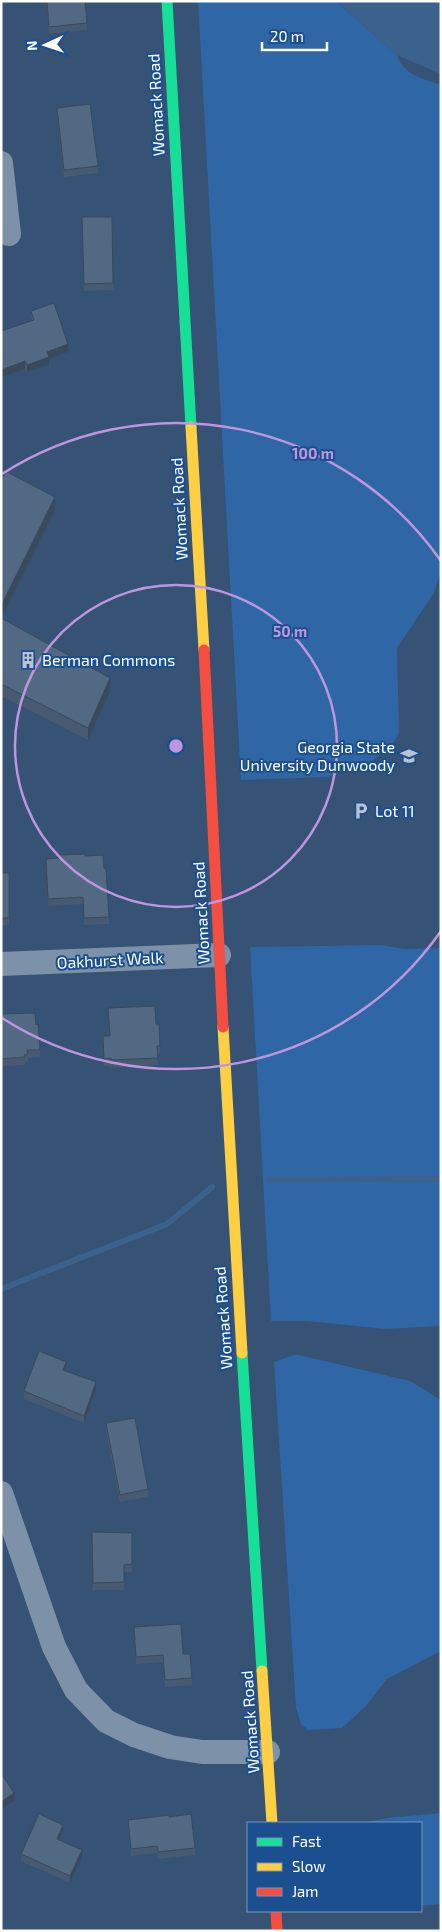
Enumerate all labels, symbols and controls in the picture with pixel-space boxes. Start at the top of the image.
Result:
north arrow [20,20,70,70]
scale bar [262,20,327,52]
text: 20 m [270,27,304,45]
text: N [23,40,40,51]
street label: Womack Road [143,53,168,157]
text: 100 m [292,444,334,462]
street label: Womack Road [166,457,191,561]
text: 50 m [273,622,307,640]
building icon: Berman Commons [18,650,38,670]
place label: Berman Commons [42,650,175,669]
centre of rings [167,737,185,755]
place label: Georgia State University Dunwoody [240,737,396,774]
school or university icon: Georgia State University Dunwoody [399,746,419,766]
parking icon: Lot 11 [351,801,371,821]
place label: Lot 11 [375,801,415,820]
street label: Womack Road [188,861,213,965]
street label: Oakhurst Walk [56,947,164,972]
street label: Womack Road [209,1266,236,1370]
street label: Womack Road [236,1670,263,1774]
legend [247,1822,422,1912]
text: Fast [292,1832,322,1850]
text: Slow [292,1857,326,1875]
text: Jam [292,1882,318,1900]

